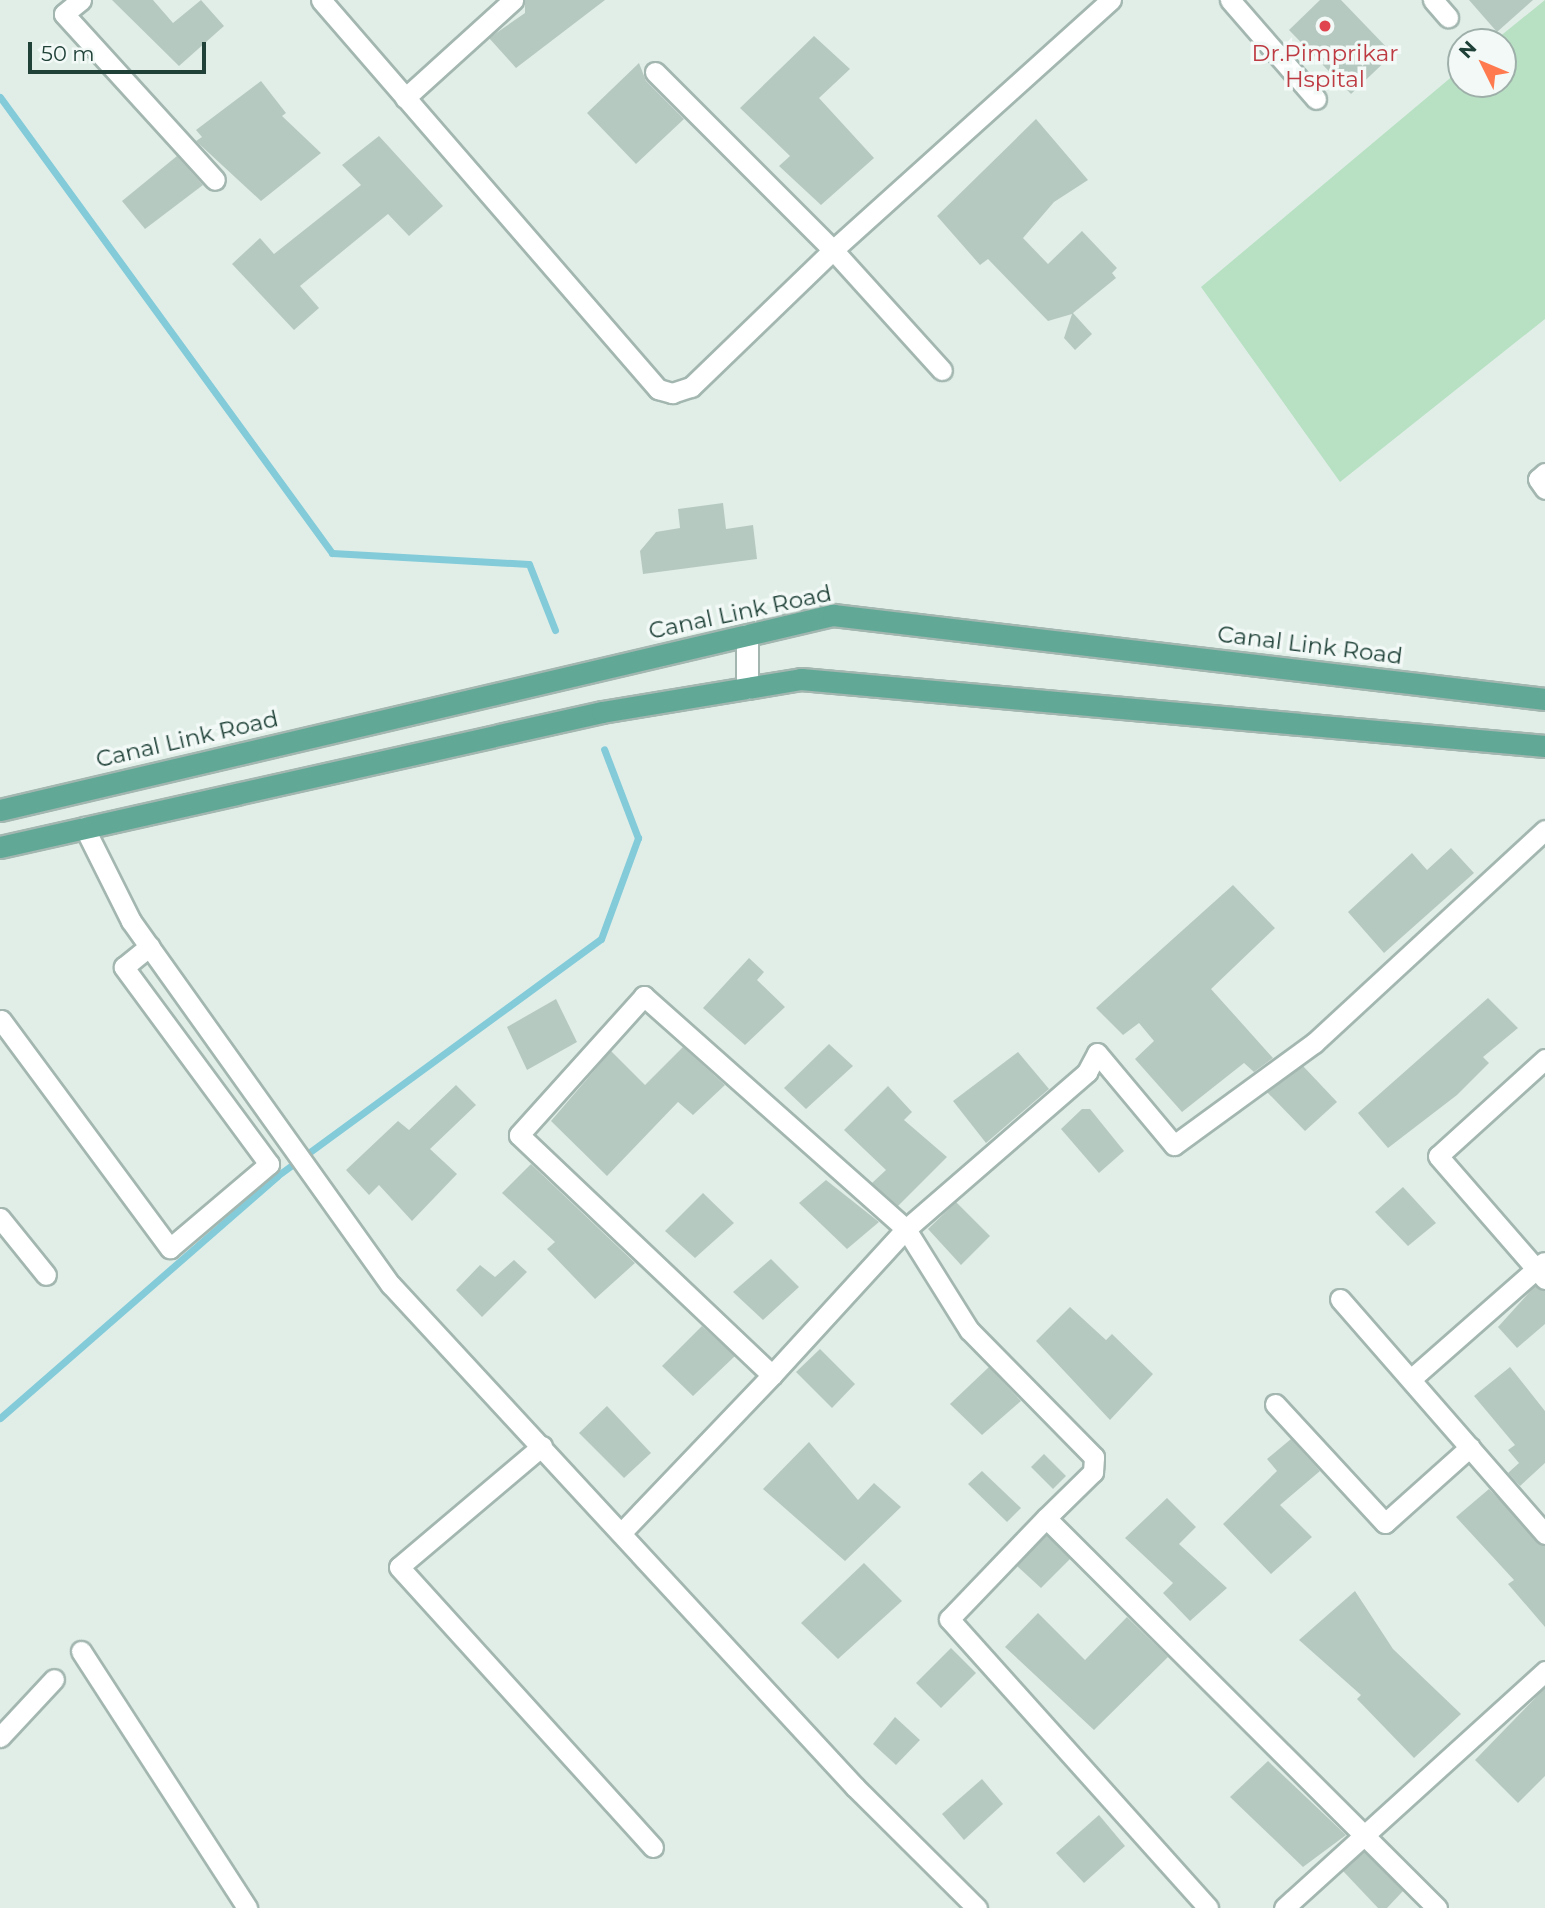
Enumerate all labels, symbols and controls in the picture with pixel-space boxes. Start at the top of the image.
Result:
marker: Dr.Pimprikar Hspital [1315,16,1335,36]
scale bar [32,28,210,72]
north arrow [1447,28,1517,98]
text: N [1454,36,1481,63]
place label: Dr.Pimprikar Hspital [1251,39,1399,93]
text: 50 m [41,41,95,66]
street label: Canal Link Road [646,579,834,645]
street label: Canal Link Road [1216,620,1404,670]
street label: Canal Link Road [93,705,281,773]

